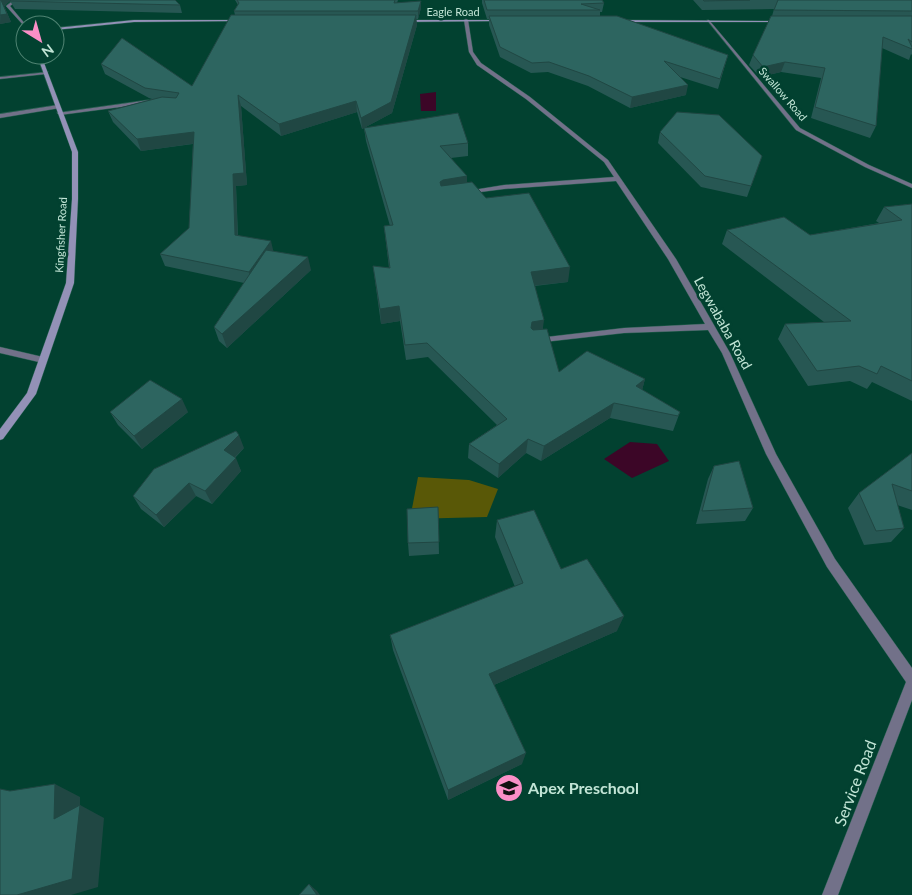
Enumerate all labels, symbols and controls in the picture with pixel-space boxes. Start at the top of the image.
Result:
street label: Eagle Road [426,5,480,18]
north arrow [15,15,65,65]
text: N [39,41,58,61]
street label: Swallow Road [757,64,810,123]
street label: Kingfisher Road [52,197,69,273]
street label: Legwababa Road [691,273,756,372]
street label: Service Road [829,737,880,828]
school or university icon: Apex Preschool [494,773,524,803]
place label: Apex Preschool [527,778,639,797]

